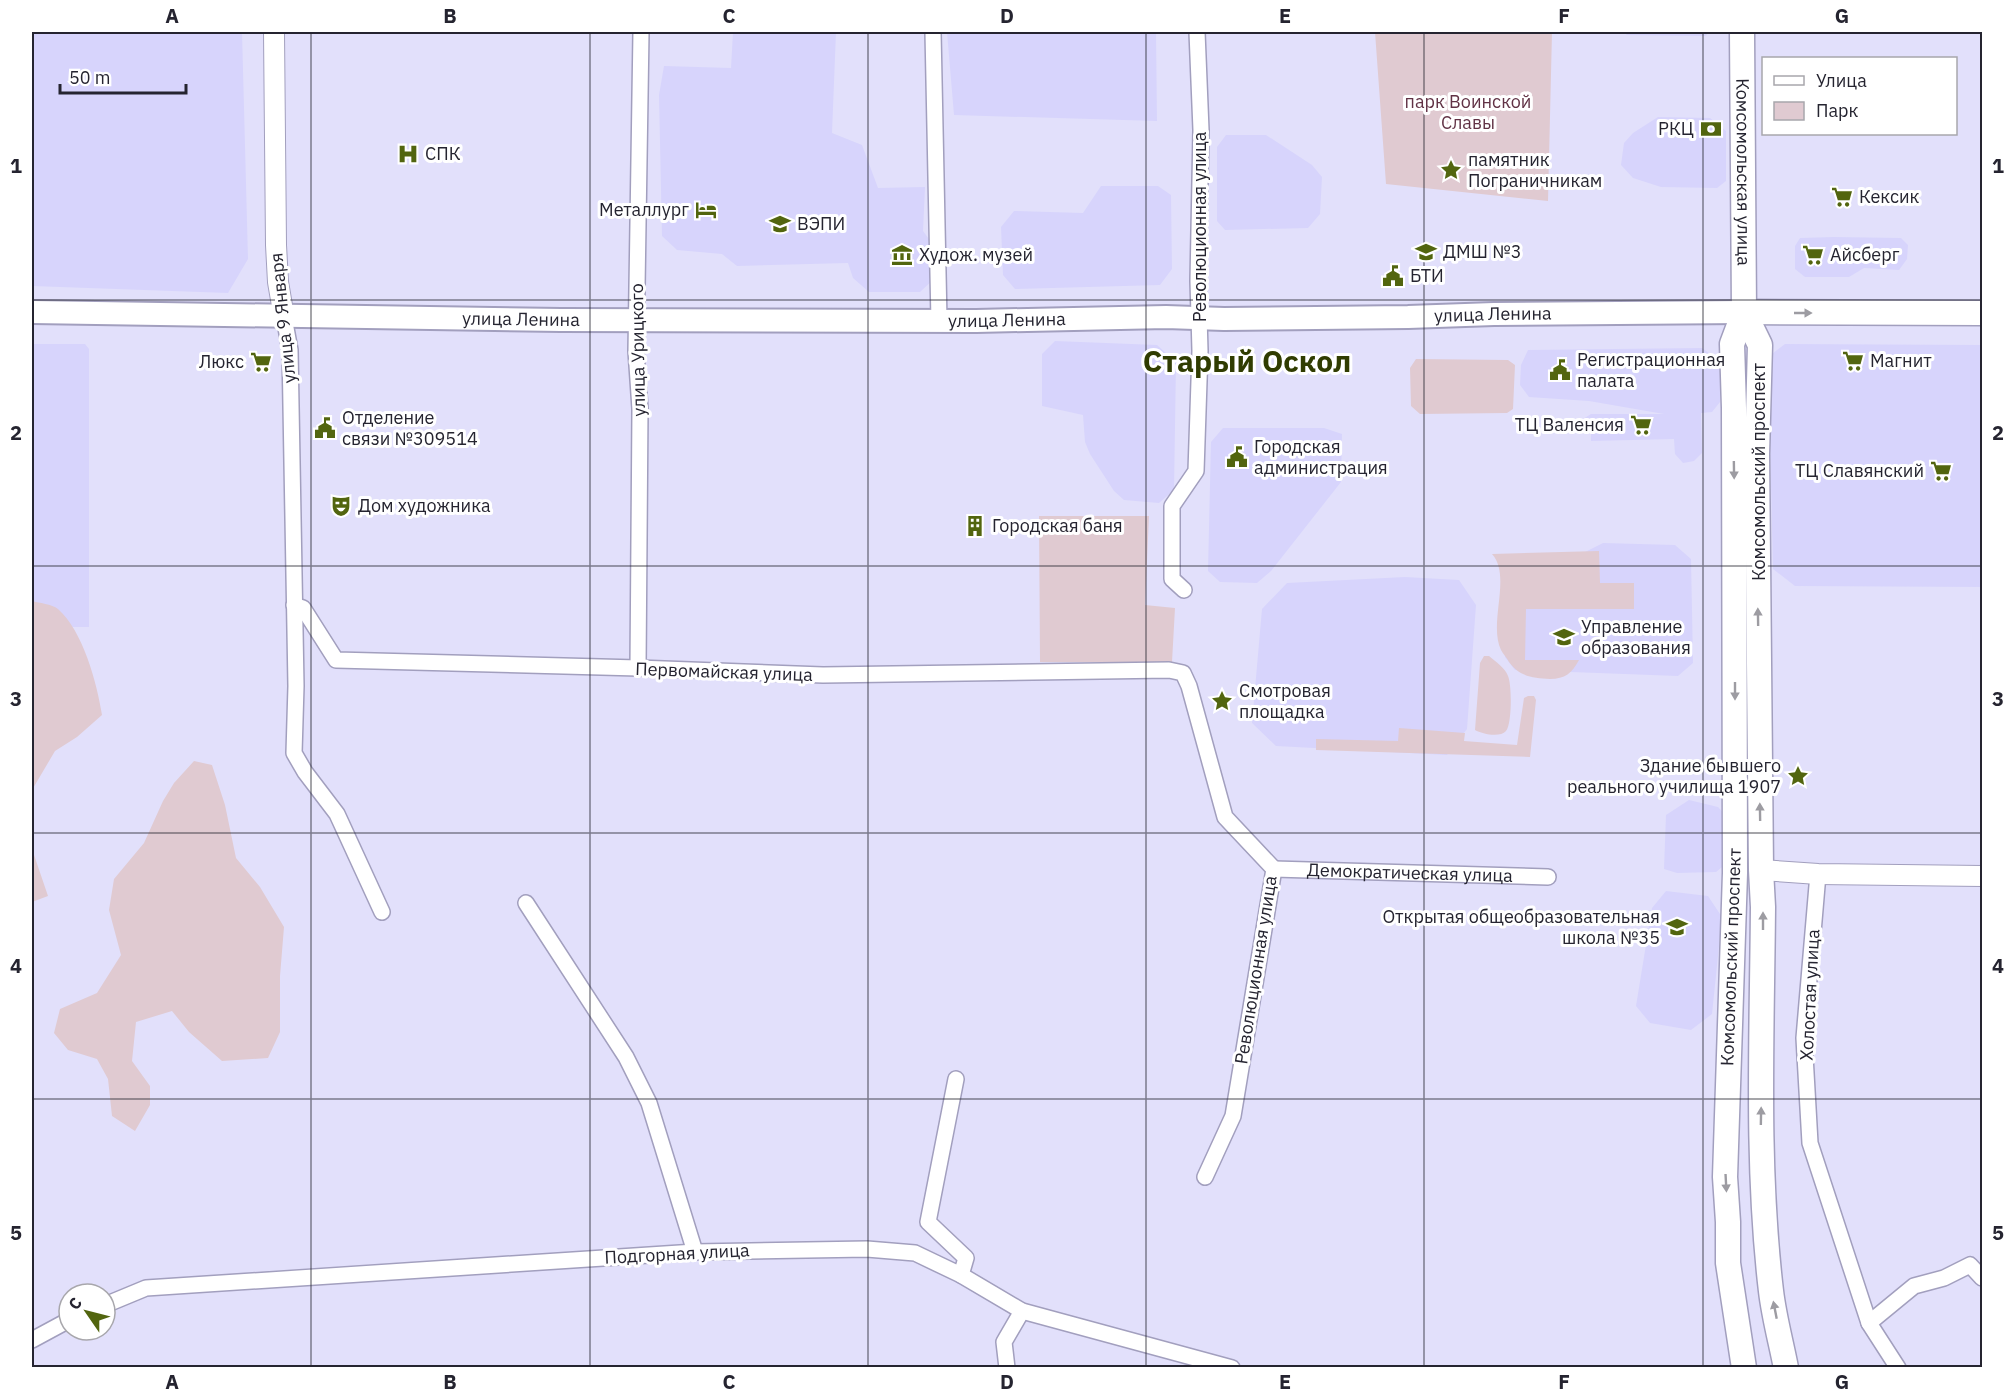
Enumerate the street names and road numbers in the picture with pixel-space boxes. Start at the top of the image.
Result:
street label: Комсомольская улица [1731,78,1756,266]
street label: Революционная улица [1188,131,1211,322]
street label: улица 9 Января [264,252,301,384]
street label: улица Урицкого [625,283,650,417]
street label: улица Ленина [1434,302,1552,327]
street label: улица Ленина [462,307,580,331]
street label: улица Ленина [948,307,1066,332]
street label: Комсомольский проспект [1747,362,1770,581]
street label: Первомайская улица [635,657,814,686]
street label: Комсомольский проспект [1715,847,1746,1066]
street label: Демократическая улица [1307,858,1514,887]
street label: Революционная улица [1229,874,1282,1066]
street label: Холостая улица [1795,928,1824,1061]
street label: Подгорная улица [604,1238,750,1269]

